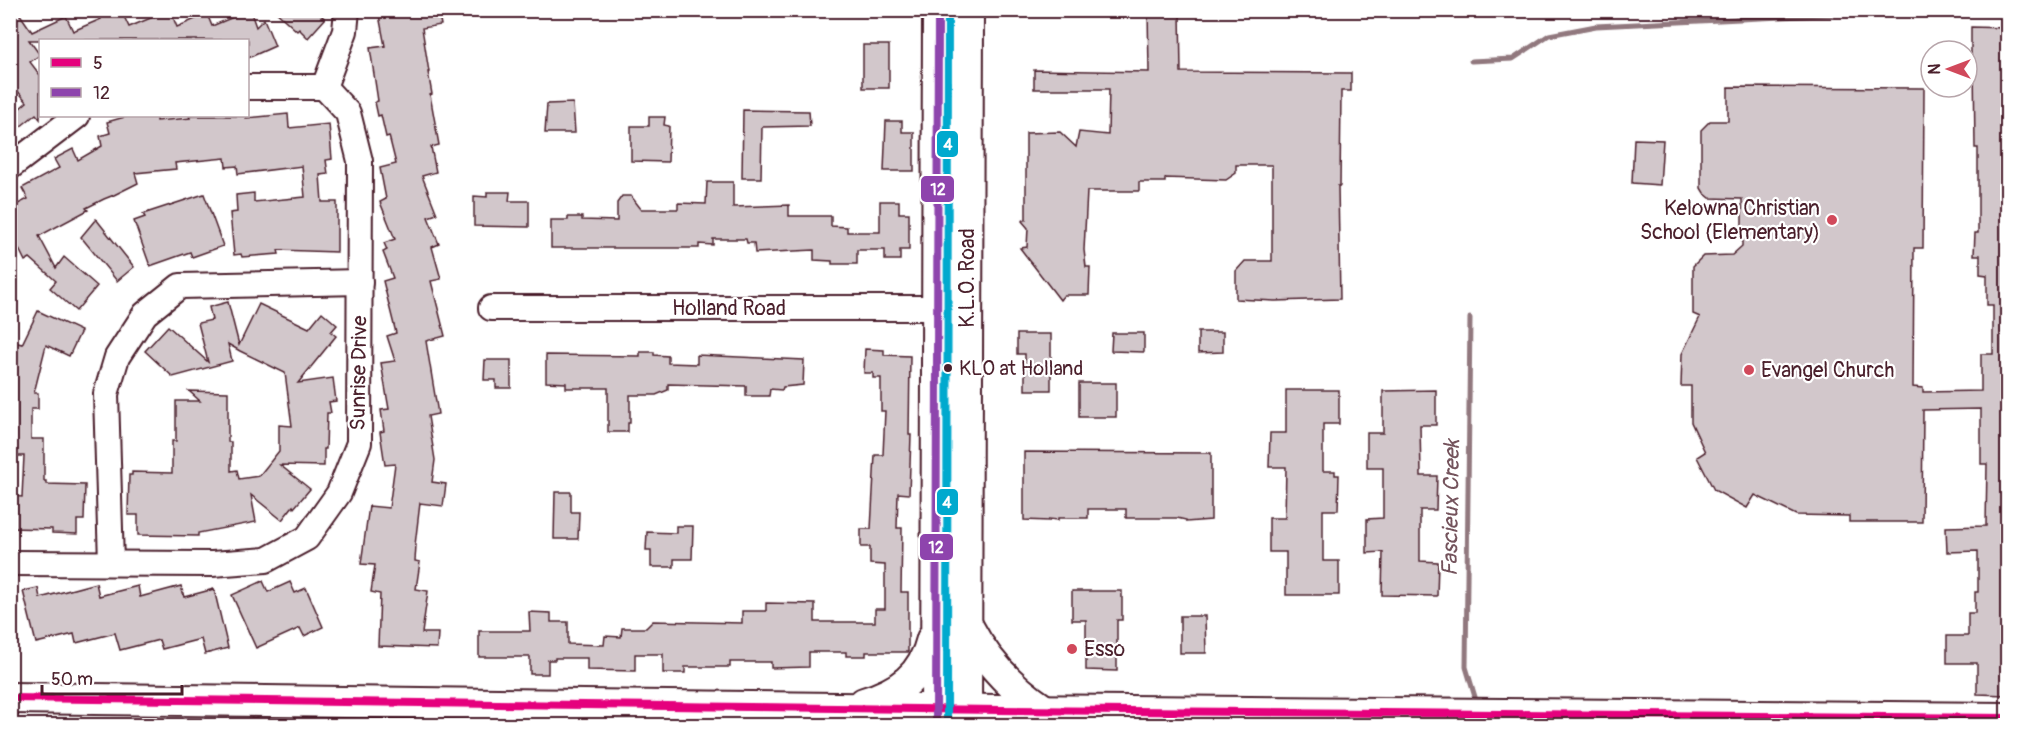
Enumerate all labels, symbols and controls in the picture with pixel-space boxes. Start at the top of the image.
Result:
legend [39,39,249,117]
north arrow [1919,39,1979,99]
text: 5 [93,52,103,75]
text: N [1925,63,1945,74]
text: 12 [93,82,110,105]
line badge: 4 [936,130,959,158]
text: 4 [943,135,953,155]
line badge: 12 [920,175,955,203]
text: 12 [930,180,946,200]
place label: Kelowna Christian School (Elementary) [1640,195,1820,246]
marker: Kelowna Christian School (Elementary) [1825,213,1839,227]
street label: K.L.O. Road [954,228,981,328]
street label: Holland Road [672,295,786,322]
street label: Sunrise Drive [344,315,374,431]
place label: KLO at Holland [959,356,1083,381]
place label: Evangel Church [1761,357,1894,384]
marker: KLO at Holland [942,362,954,374]
marker: Evangel Church [1742,363,1756,377]
water label: Fascieux Creek [1436,438,1466,577]
line badge: 4 [936,488,959,516]
text: 4 [942,493,952,513]
line badge: 12 [919,533,954,561]
text: 12 [928,538,944,558]
place label: Esso [1084,636,1125,663]
marker: Esso [1065,642,1079,656]
scale bar [42,658,182,696]
text: 50 m [51,668,93,691]

